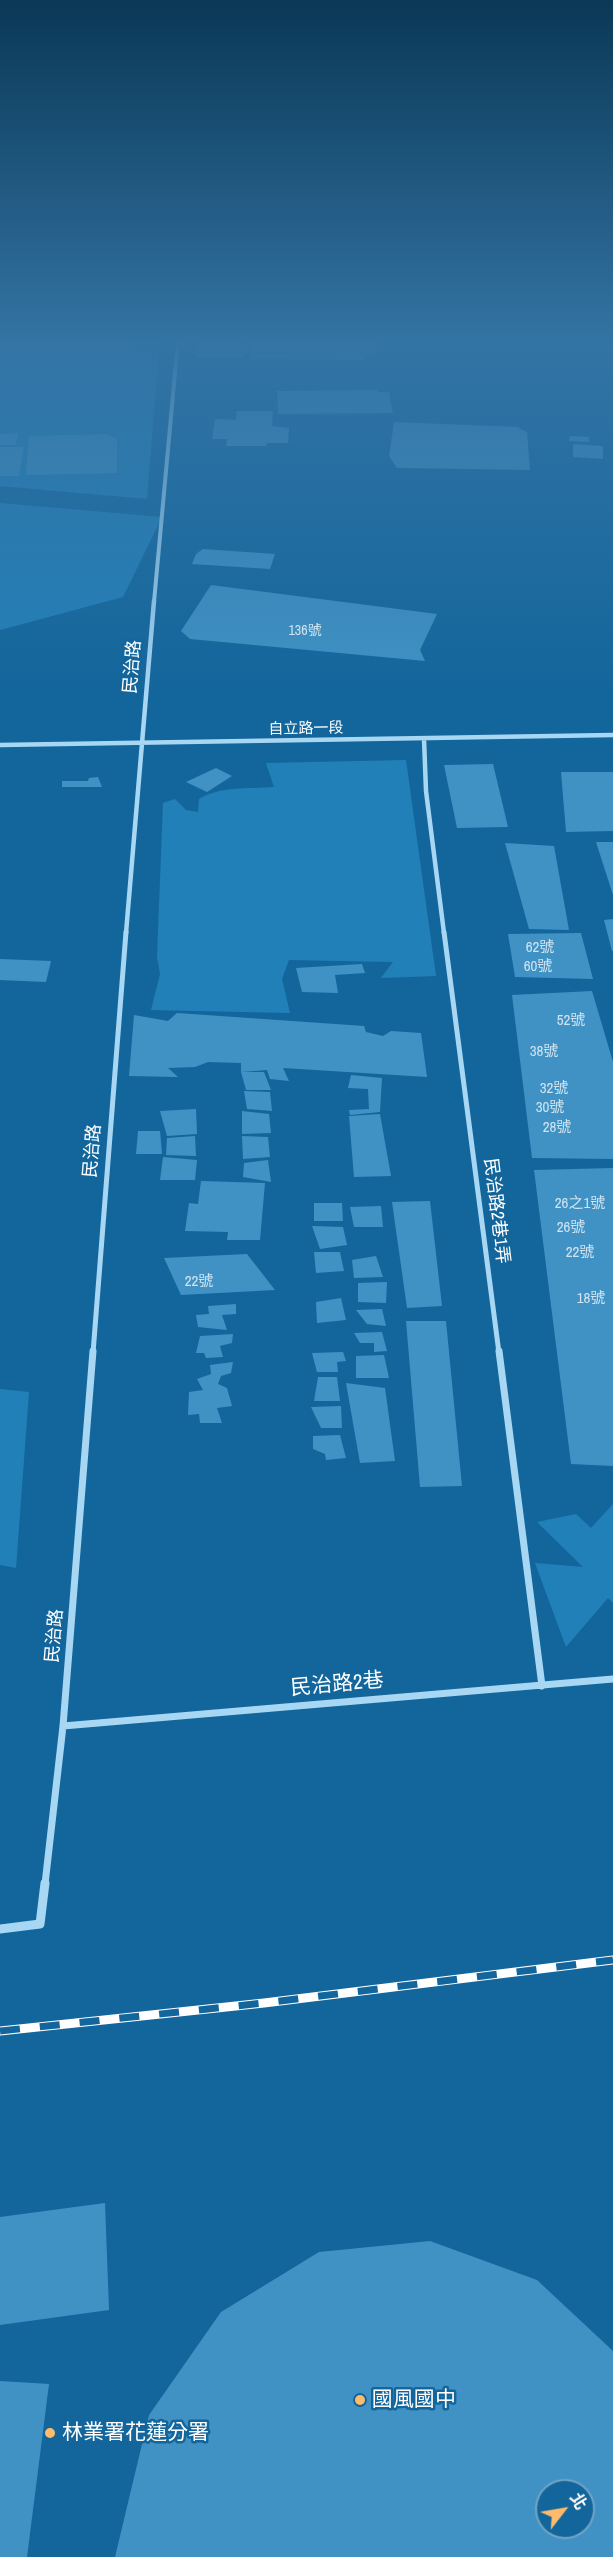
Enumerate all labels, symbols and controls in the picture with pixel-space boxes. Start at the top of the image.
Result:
house number: 136號 [288,623,322,639]
street label: 民治路 [120,639,146,695]
street label: 自立路一段 [268,719,344,739]
house number: 62號 [526,939,554,957]
house number: 60號 [524,958,552,976]
house number: 52號 [557,1012,585,1030]
house number: 38號 [530,1043,558,1061]
house number: 32號 [540,1080,568,1098]
house number: 30號 [536,1099,564,1117]
house number: 28號 [543,1119,571,1137]
street label: 民治路 [80,1123,106,1179]
street label: 民治路2巷1弄 [479,1157,513,1265]
house number: 26之1號 [555,1195,605,1213]
house number: 26號 [557,1219,585,1237]
house number: 22號 [566,1244,594,1262]
house number: 22號 [185,1273,213,1291]
house number: 18號 [577,1290,605,1308]
street label: 民治路 [42,1608,68,1664]
street label: 民治路2巷 [289,1668,385,1702]
place label: 國風國中 [372,2387,456,2413]
marker: 國風國中 [353,2393,367,2407]
place label: 林業署花蓮分署 [62,2420,209,2446]
marker: 林業署花蓮分署 [43,2426,57,2440]
north arrow [535,2479,595,2539]
text: 北 [565,2488,592,2513]

